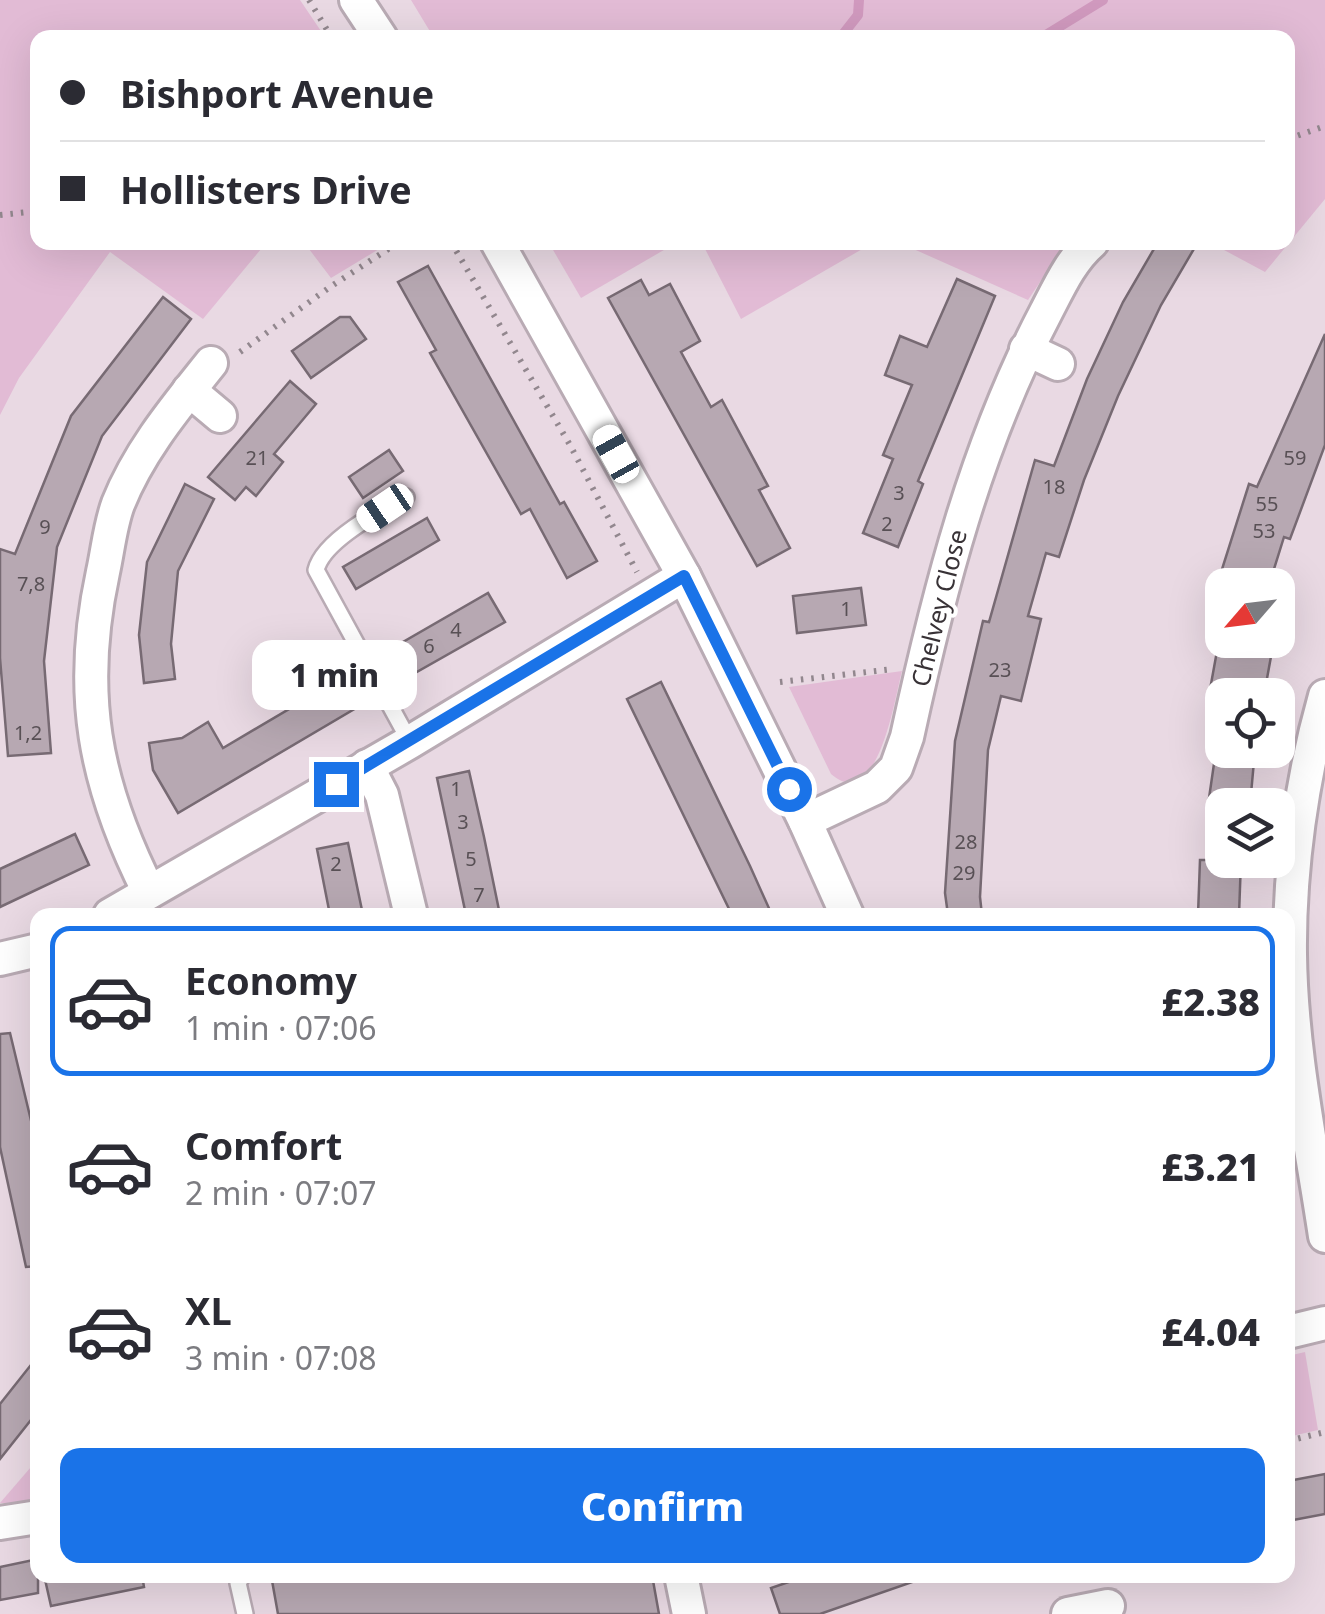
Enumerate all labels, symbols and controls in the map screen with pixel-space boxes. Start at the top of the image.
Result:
text: Bishport Avenue [120,67,434,119]
text: Hollisters Drive [120,163,412,215]
car [588,420,644,488]
house number: 21 [246,444,268,471]
house number: 59 [1284,444,1306,471]
house number: 18 [1043,473,1065,500]
car [352,479,418,537]
house number: 3 [893,479,905,506]
house number: 55 [1256,490,1278,517]
house number: 2 [881,510,893,537]
house number: 9 [39,513,51,540]
house number: 53 [1253,517,1275,544]
street label: Chelvey Close [902,526,974,690]
north arrow [1205,568,1295,658]
map controls [1205,568,1295,878]
house number: 7,8 [17,570,45,597]
house number: 1 [840,595,852,622]
house number: 4 [450,616,462,643]
house number: 6 [423,632,435,659]
callout: 1 min [254,639,418,709]
text: 1 min [290,653,379,696]
house number: 23 [989,656,1011,683]
button: locate [1205,678,1295,768]
house number: 1,2 [14,719,42,746]
route end [314,762,359,807]
route start [767,767,812,812]
house number: 1 [450,775,462,802]
button: layers [1205,788,1295,878]
house number: 3 [457,808,469,835]
house number: 28 [955,828,977,855]
house number: 5 [465,845,477,872]
house number: 2 [330,850,342,877]
house number: 29 [953,859,975,886]
house number: 7 [473,881,485,908]
text: Economy [185,954,357,1006]
icon: car [65,956,155,1046]
text: £2.38 [1161,975,1260,1027]
text: 1 min · 07:06 [185,1006,377,1049]
text: Comfort [185,1119,342,1171]
icon: car [65,1121,155,1211]
text: £3.21 [1161,1140,1260,1192]
text: 2 min · 07:07 [185,1171,377,1214]
text: XL [185,1284,232,1336]
icon: car [65,1286,155,1376]
text: £4.04 [1161,1305,1260,1357]
text: 3 min · 07:08 [185,1336,377,1379]
button: Confirm [60,1448,1265,1563]

